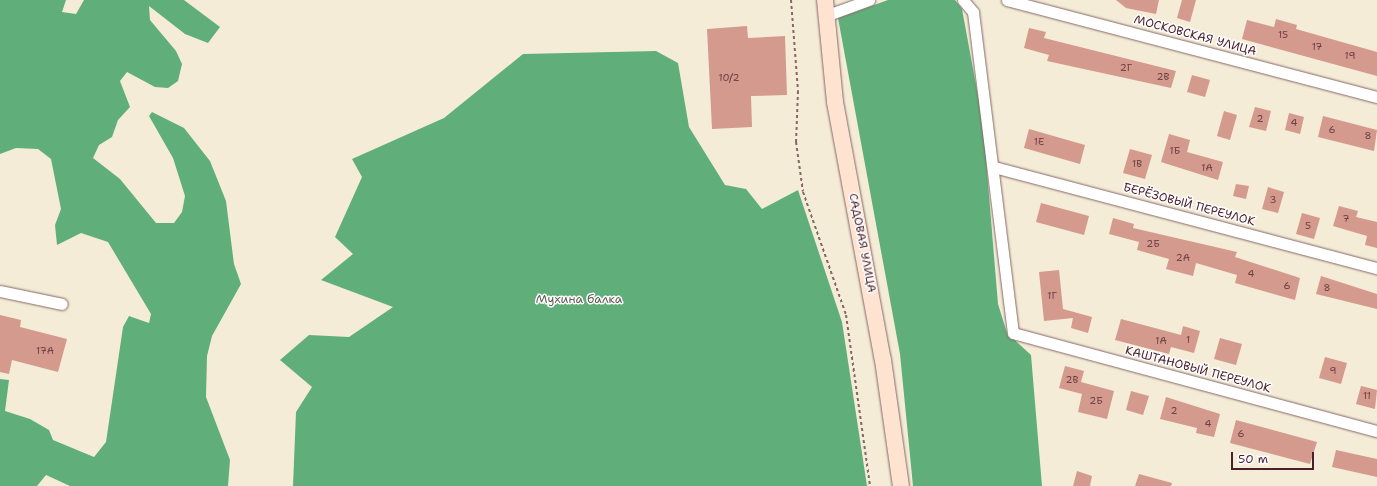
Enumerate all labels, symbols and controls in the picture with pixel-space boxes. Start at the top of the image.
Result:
street label: МОСКОВСКАЯ УЛИЦА [1132,13,1258,59]
house number: 15 [1278,29,1288,41]
house number: 17 [1312,41,1322,53]
house number: 19 [1345,50,1355,62]
house number: 2Г [1120,62,1132,74]
house number: 2В [1157,71,1169,83]
house number: 10/2 [719,72,739,84]
house number: 2 [1257,113,1263,125]
house number: 4 [1291,117,1297,129]
house number: 6 [1329,124,1335,136]
house number: 8 [1365,130,1371,142]
house number: 1Е [1034,136,1044,148]
house number: 1Б [1170,145,1180,157]
house number: 1В [1132,158,1142,170]
house number: 1А [1201,162,1213,174]
street label: БЕРЁЗОВЫЙ ПЕРЕУЛОК [1121,180,1257,230]
street label: САДОВАЯ УЛИЦА [845,192,879,294]
house number: 3 [1270,194,1276,206]
house number: 7 [1343,213,1349,225]
house number: 5 [1305,220,1311,232]
house number: 2Б [1146,238,1160,250]
house number: 2А [1176,252,1190,264]
house number: 4 [1248,268,1254,280]
house number: 6 [1284,280,1290,292]
house number: 8 [1324,282,1330,294]
house number: 1Г [1047,290,1057,302]
park label: Мухина балка [536,293,622,307]
house number: 1 [1186,334,1190,346]
house number: 1А [1155,335,1167,347]
street label: КАШТАНОВЫЙ ПЕРЕУЛОК [1124,344,1272,396]
house number: 17А [36,345,54,357]
house number: 9 [1330,365,1336,377]
house number: 2В [1066,374,1078,386]
house number: 11 [1363,390,1371,402]
house number: 2Б [1089,395,1103,407]
house number: 2 [1171,405,1177,417]
house number: 4 [1205,418,1211,430]
house number: 6 [1238,428,1244,440]
scale bar [1233,444,1316,470]
text: 50 m [1238,451,1268,467]

